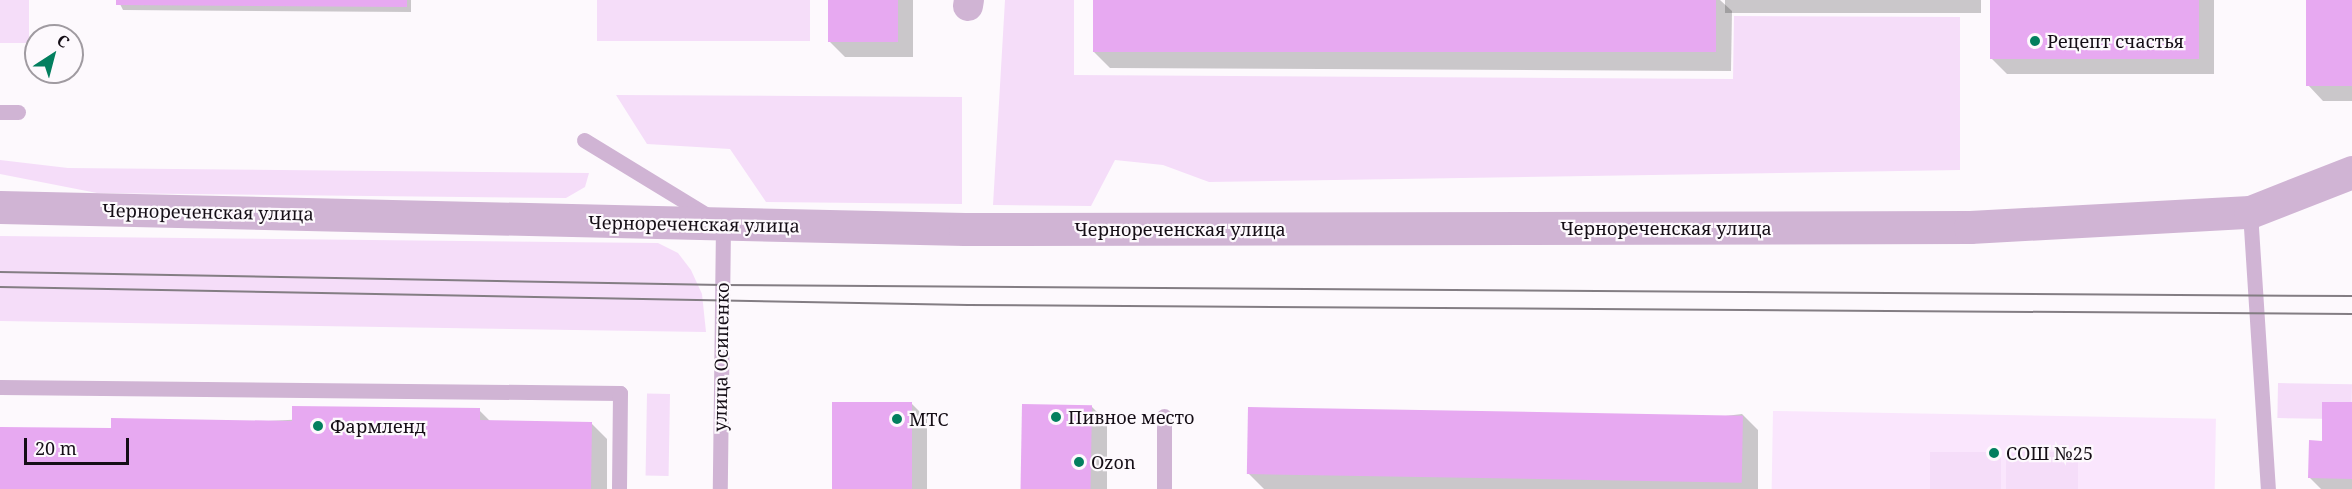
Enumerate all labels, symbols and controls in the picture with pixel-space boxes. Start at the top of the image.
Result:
north arrow [24,24,84,84]
text: С [53,29,74,53]
place label: Рецепт счастья [2047,30,2184,52]
marker: Рецепт счастья [2028,34,2042,48]
street label: Чернореченская улица [102,199,314,225]
street label: Чернореченская улица [588,211,800,237]
street label: Чернореченская улица [1560,217,1772,239]
street label: Чернореченская улица [1074,218,1286,240]
street label: улица Осипенко [709,282,733,432]
place label: Пивное место [1068,406,1194,428]
place label: МТС [909,408,948,430]
marker: Пивное место [1049,410,1063,424]
marker: МТС [890,412,904,426]
place label: Фармленд [330,415,426,437]
marker: Фармленд [311,419,325,433]
scale bar [27,426,132,464]
text: 20 m [35,436,77,460]
place label: СОШ №25 [2006,442,2093,464]
marker: СОШ №25 [1987,446,2001,460]
place label: Ozon [1091,451,1136,473]
marker: Ozon [1072,455,1086,469]

